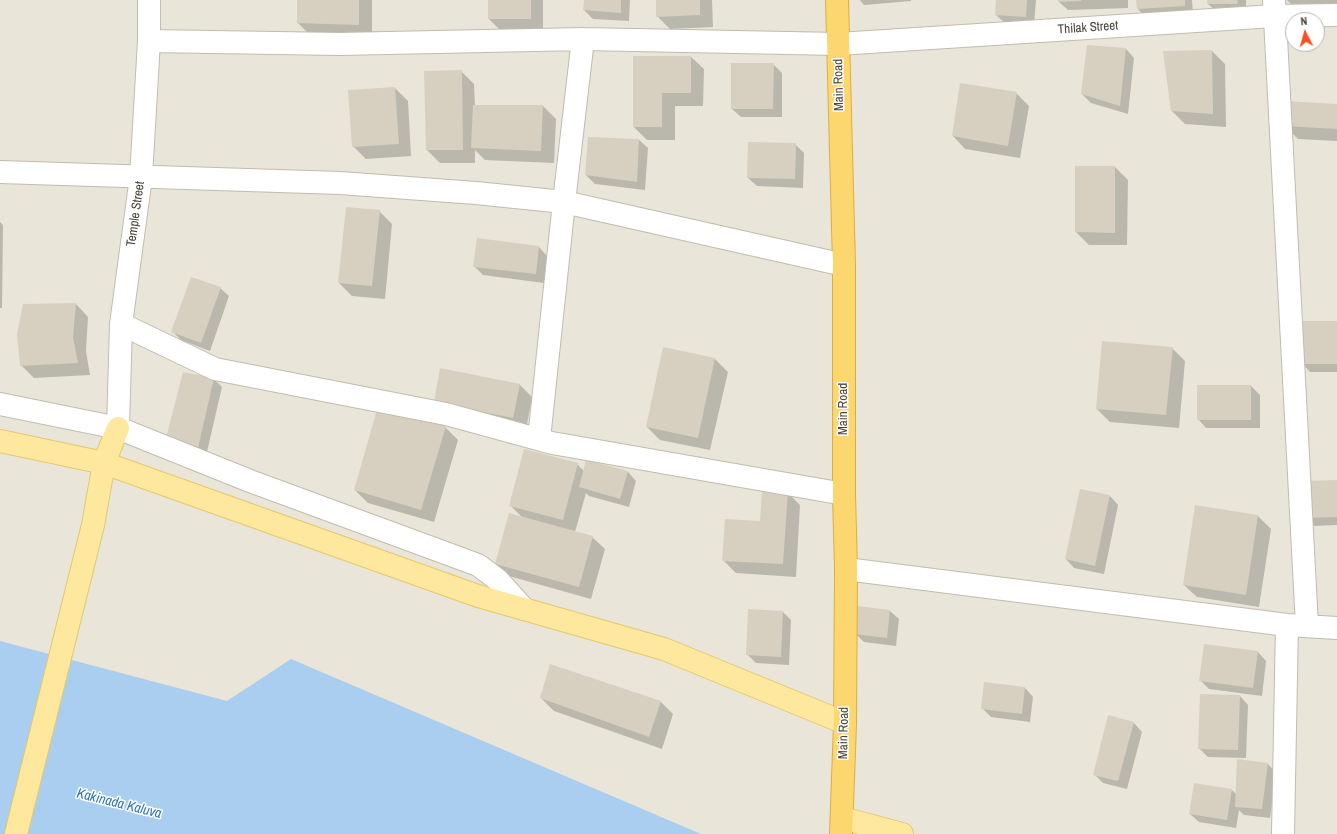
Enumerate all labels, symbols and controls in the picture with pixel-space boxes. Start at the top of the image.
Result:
north arrow [1285,12,1325,52]
text: N [1300,14,1308,28]
street label: Thilak Street [1057,18,1119,38]
street label: Main Road [831,59,847,111]
street label: Temple Street [124,180,148,248]
street label: Main Road [836,383,852,435]
street label: Main Road [836,707,852,759]
water label: Kakinada Kaluva [75,785,163,823]

